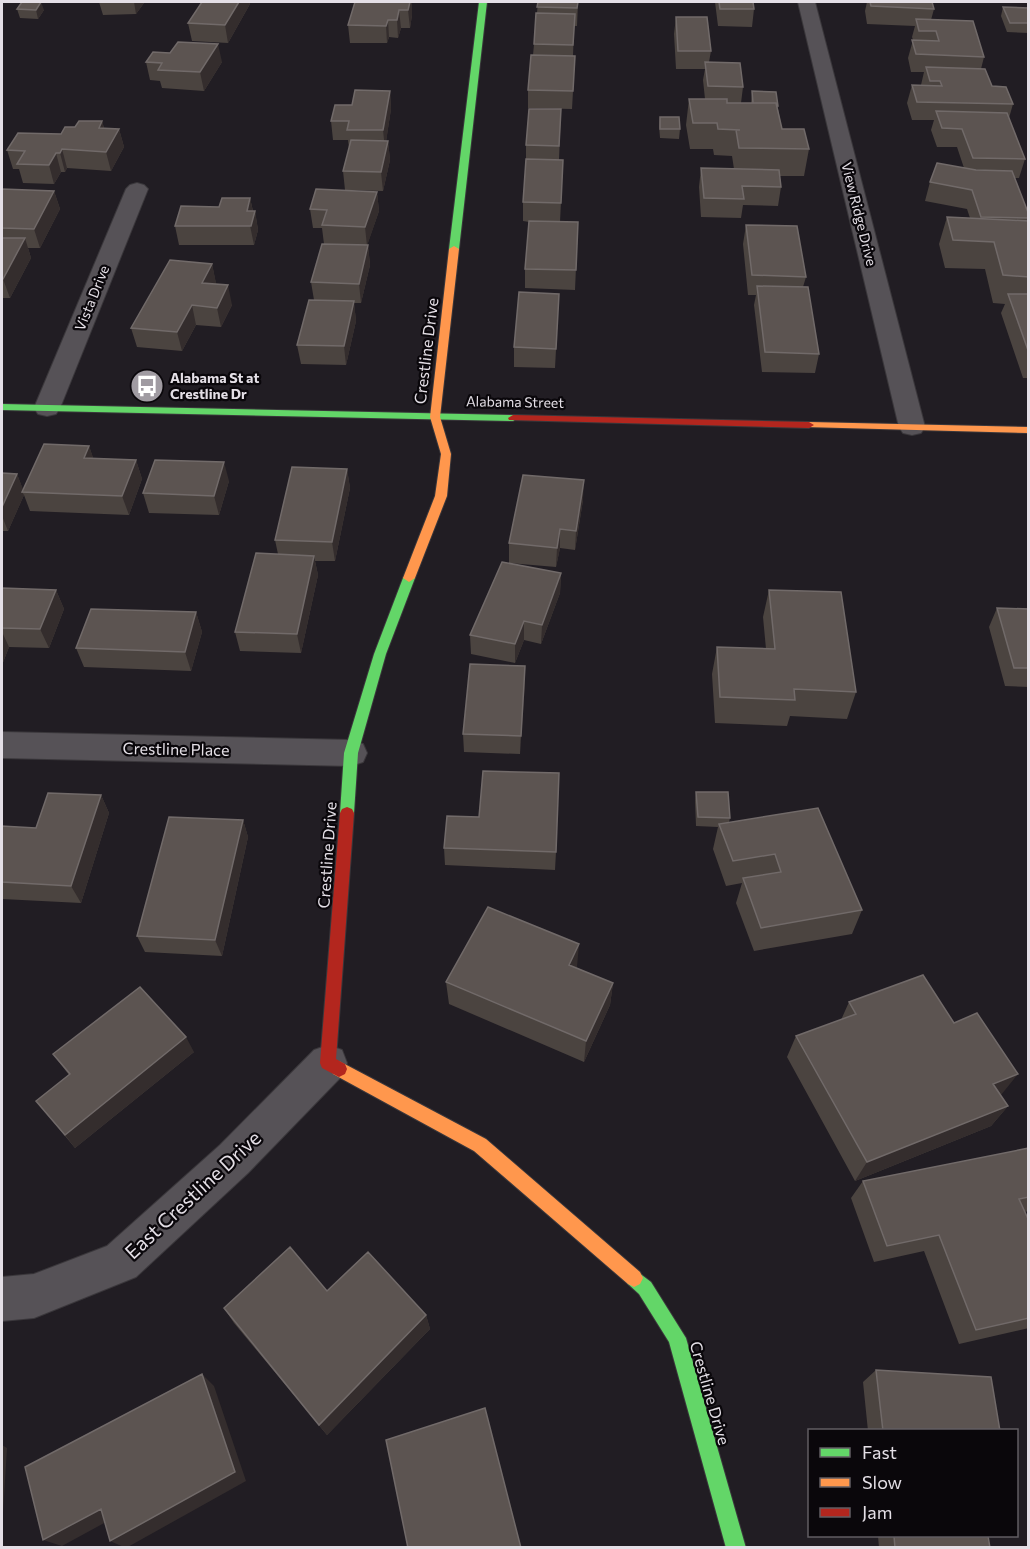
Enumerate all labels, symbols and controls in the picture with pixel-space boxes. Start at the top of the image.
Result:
street label: View Ridge Drive [838,160,881,268]
street label: Vista Drive [71,263,112,333]
street label: Crestline Drive [410,297,441,405]
bus stop icon: Alabama St at Crestline Dr [129,368,165,404]
place label: Alabama St at Crestline Dr [170,369,259,402]
street label: Alabama Street [466,392,564,411]
street label: Crestline Place [122,738,230,759]
street label: Crestline Drive [313,801,340,909]
street label: East Crestline Drive [119,1125,265,1263]
street label: Crestline Drive [687,1339,734,1447]
legend [808,1429,1018,1537]
text: Fast [862,1441,897,1463]
text: Slow [862,1471,902,1493]
text: Jam [862,1501,892,1523]

